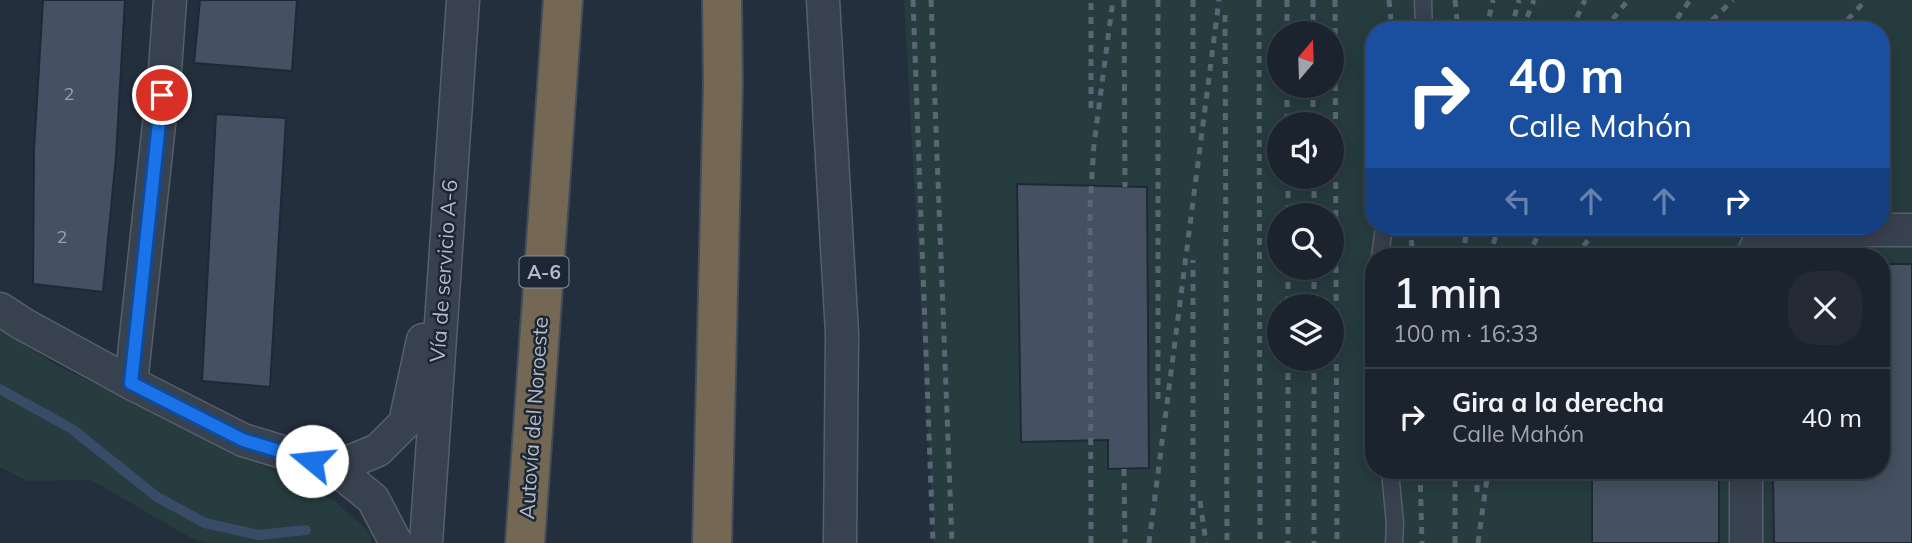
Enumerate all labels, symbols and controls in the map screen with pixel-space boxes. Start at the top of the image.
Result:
north arrow [1267,21,1344,98]
map controls [1267,21,1344,371]
text: 40 m [1508,44,1624,105]
icon: right [1393,49,1484,140]
pin [132,65,192,125]
icon: arrive [143,76,181,114]
house number: 2 [64,82,74,105]
text: Calle Mahón [1508,105,1692,145]
button: sound [1267,112,1344,189]
street label: Vía de servicio A-6 [424,179,462,363]
icon: left [1499,182,1537,220]
icon: ahead [1572,182,1610,220]
icon: ahead [1645,182,1683,220]
icon: right [1718,182,1756,220]
button: search [1267,203,1344,280]
house number: 2 [57,225,67,248]
road number: A-6 [520,256,568,288]
text: 1 min [1393,266,1502,319]
button: close [1788,271,1862,345]
button: layers [1267,294,1344,371]
street label: Autovía del Noroeste [513,316,553,520]
text: 100 m · 16:33 [1393,319,1538,348]
text: Gira a la derecha [1452,386,1664,419]
icon: right [1393,398,1431,436]
text: 40 m [1801,401,1862,434]
text: Calle Mahón [1452,419,1584,448]
position arrow [275,424,349,498]

